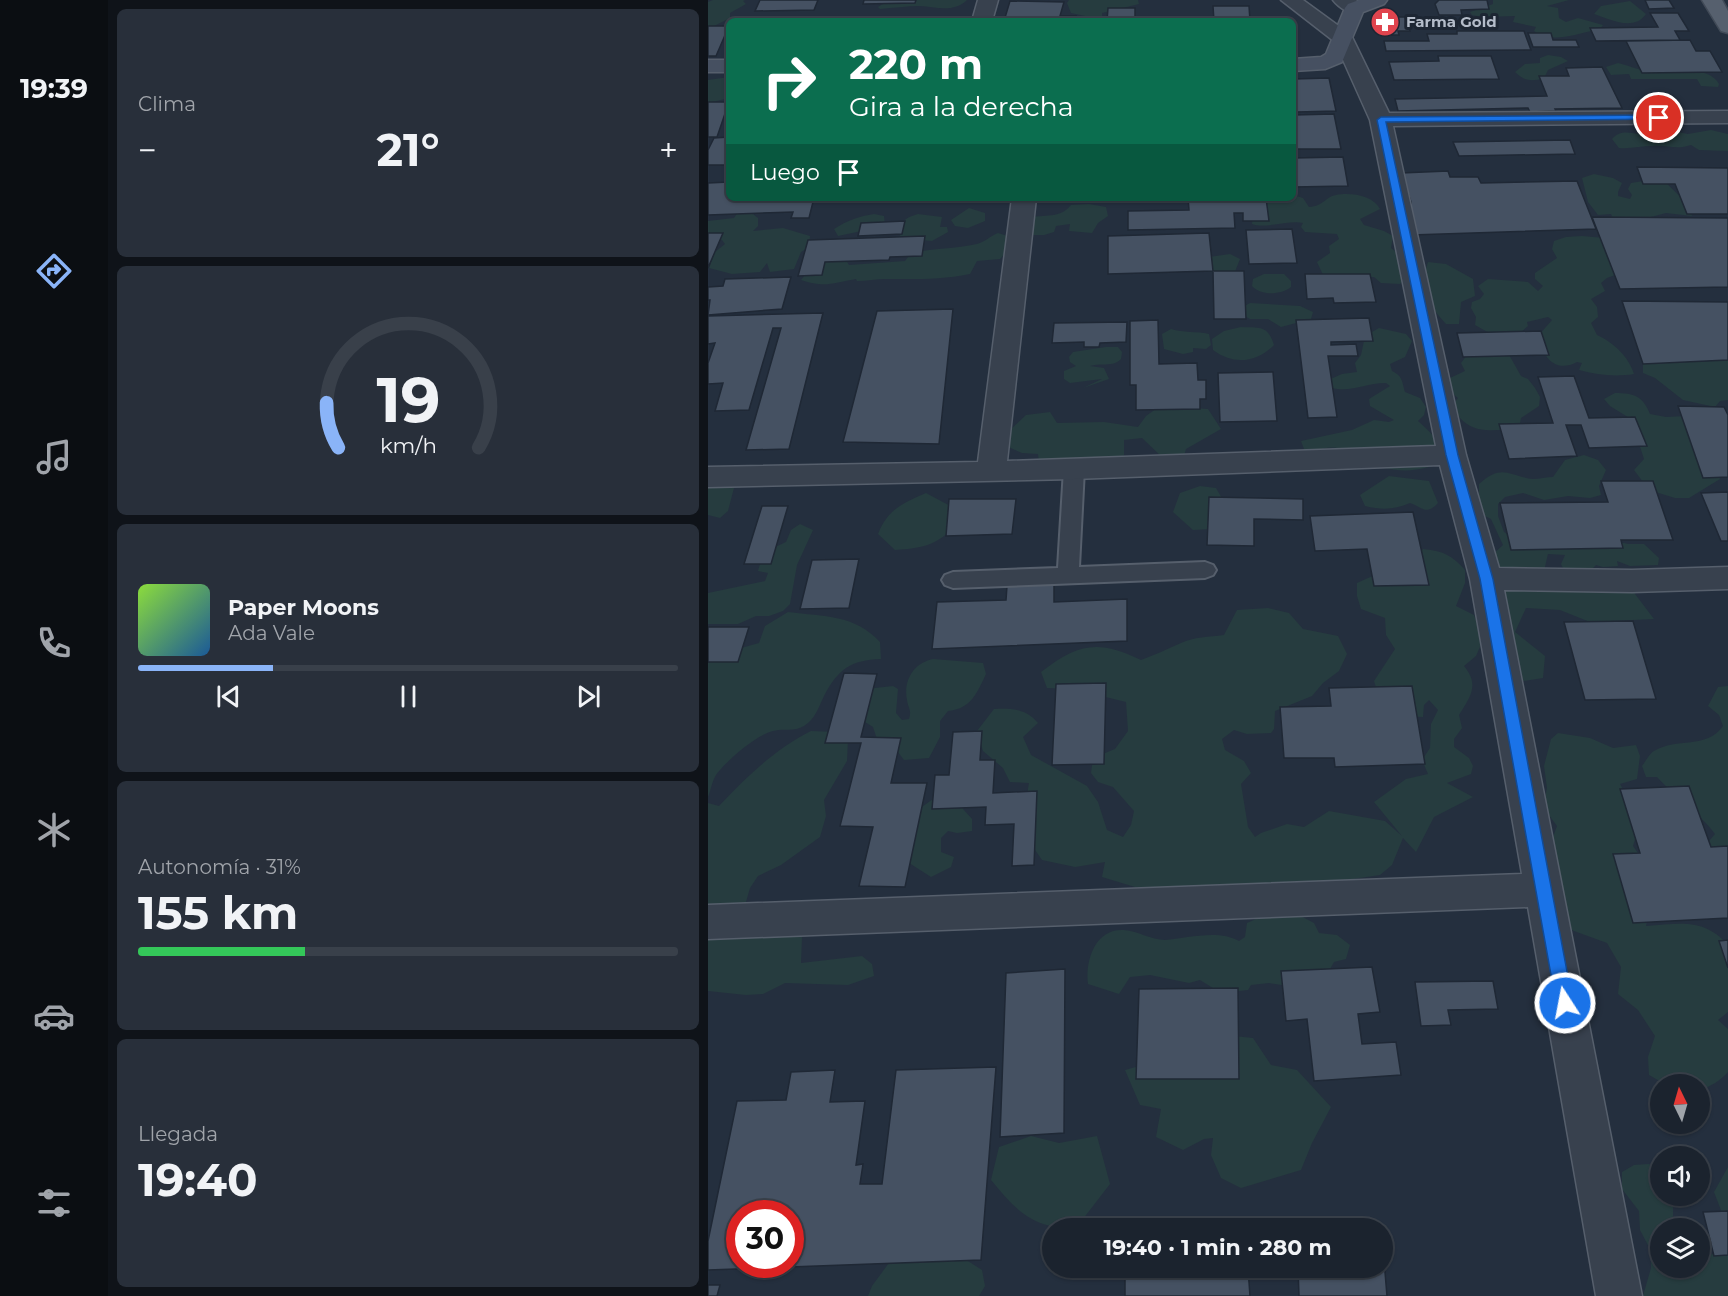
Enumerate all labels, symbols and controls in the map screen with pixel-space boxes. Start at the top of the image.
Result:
pharmacy icon: Farma Gold [1369,6,1401,38]
place label: Farma Gold [1406,12,1497,31]
text: 220 m [849,38,983,90]
icon: right [750,42,828,120]
text: 19:39 [20,72,88,105]
text: Gira a la derecha [849,90,1074,123]
text: Clima [138,92,196,116]
pin [1633,92,1684,143]
icon: arrive [1642,101,1675,134]
text: 21° [376,122,440,177]
text: − [138,130,157,170]
text: + [659,130,678,170]
icon: arrive [832,156,865,189]
text: Luego [750,159,820,186]
icon: directions [33,250,75,292]
text: 19 [376,362,440,438]
text: km/h [379,432,437,458]
icon: music [33,436,75,478]
text: Paper Moons [228,594,379,621]
text: Ada Vale [228,621,315,645]
icon: phone [33,622,75,664]
icon: previous [212,680,245,713]
icon: pause [392,680,425,713]
icon: next [572,680,605,713]
icon: climate [33,809,75,851]
text: Autonomía · 31% [138,855,301,879]
text: 155 km [138,885,298,940]
position arrow [1533,971,1597,1035]
icon: car [33,995,75,1037]
north arrow [1650,1074,1710,1134]
map controls [1650,1074,1710,1278]
text: Llegada [138,1122,218,1146]
button: sound [1650,1146,1710,1206]
text: 19:40 [138,1152,258,1207]
icon: filters [33,1182,75,1224]
speed limit sign: 30 [726,1200,804,1278]
button: layers [1650,1218,1710,1278]
text: 19:40 · 1 min · 280 m [1103,1234,1332,1261]

